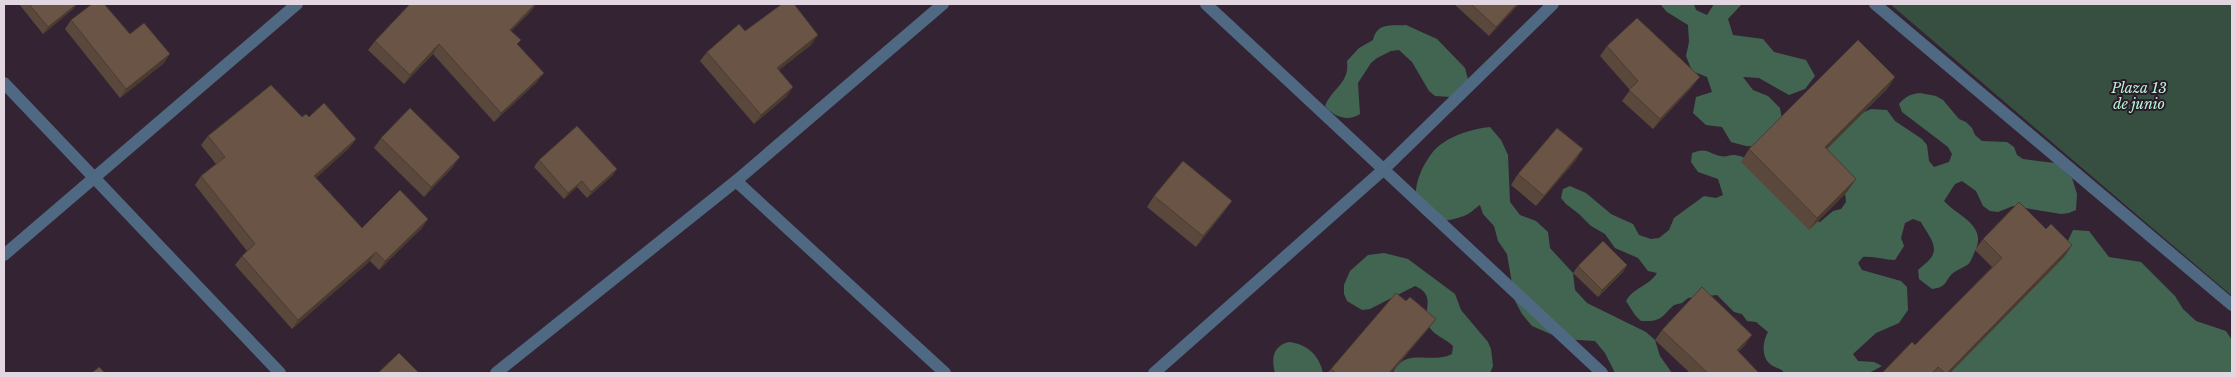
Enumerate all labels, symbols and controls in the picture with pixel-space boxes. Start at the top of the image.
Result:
park label: Plaza 13 de junio [2110,79,2167,113]

